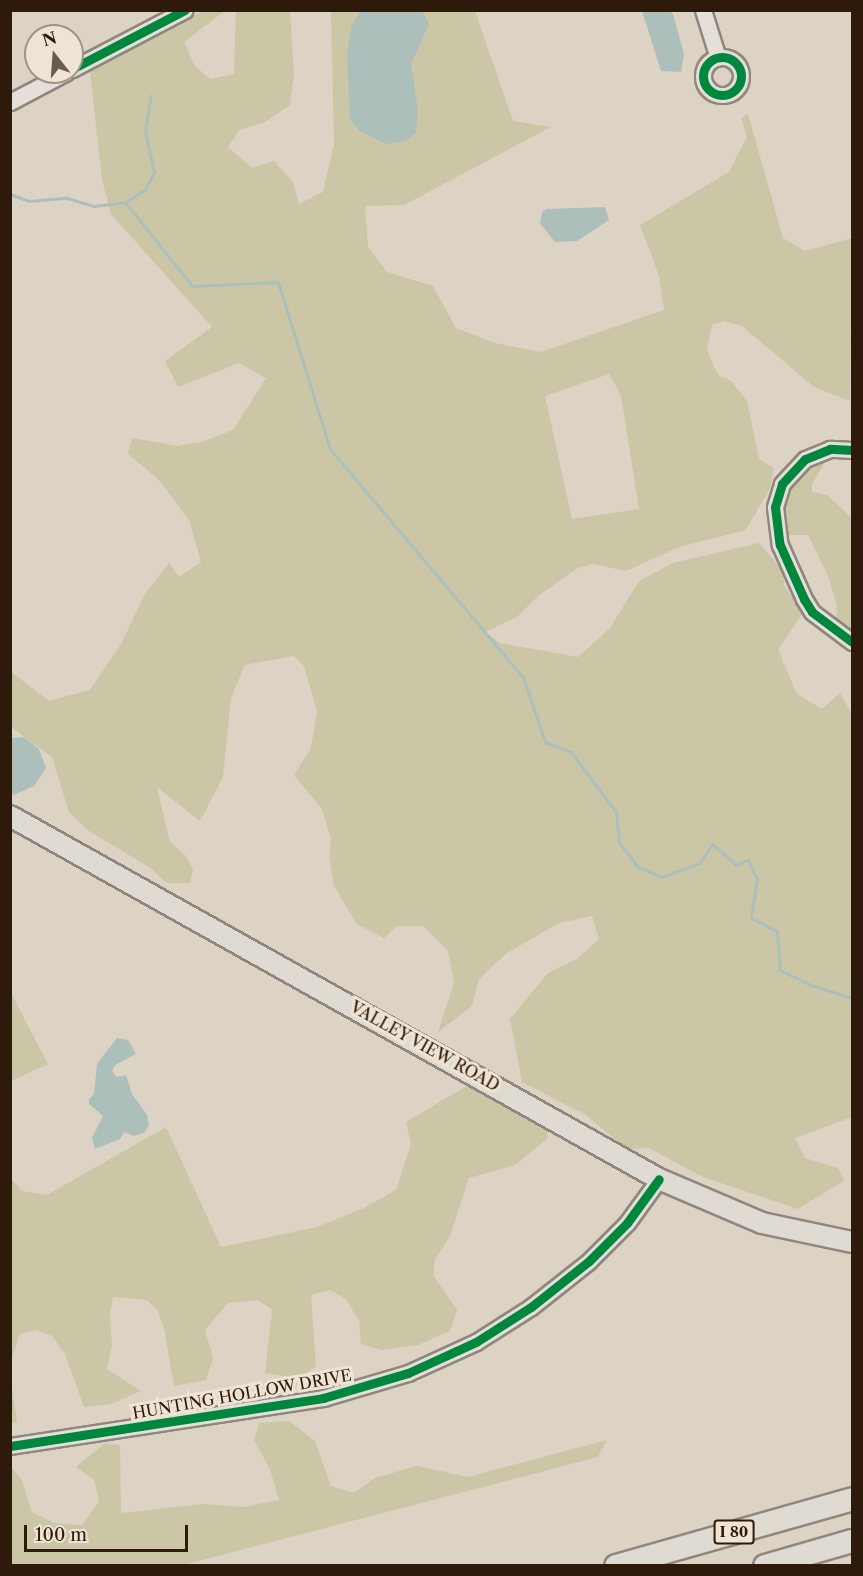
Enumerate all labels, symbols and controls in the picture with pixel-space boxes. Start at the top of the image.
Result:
north arrow [24,24,84,84]
text: N [40,27,59,50]
street label: VALLEY VIEW ROAD [346,997,504,1095]
street label: HUNTING HOLLOW DRIVE [131,1365,353,1423]
scale bar [27,1513,190,1551]
road number: I 80 [713,1520,755,1544]
text: 100 m [35,1524,87,1546]

